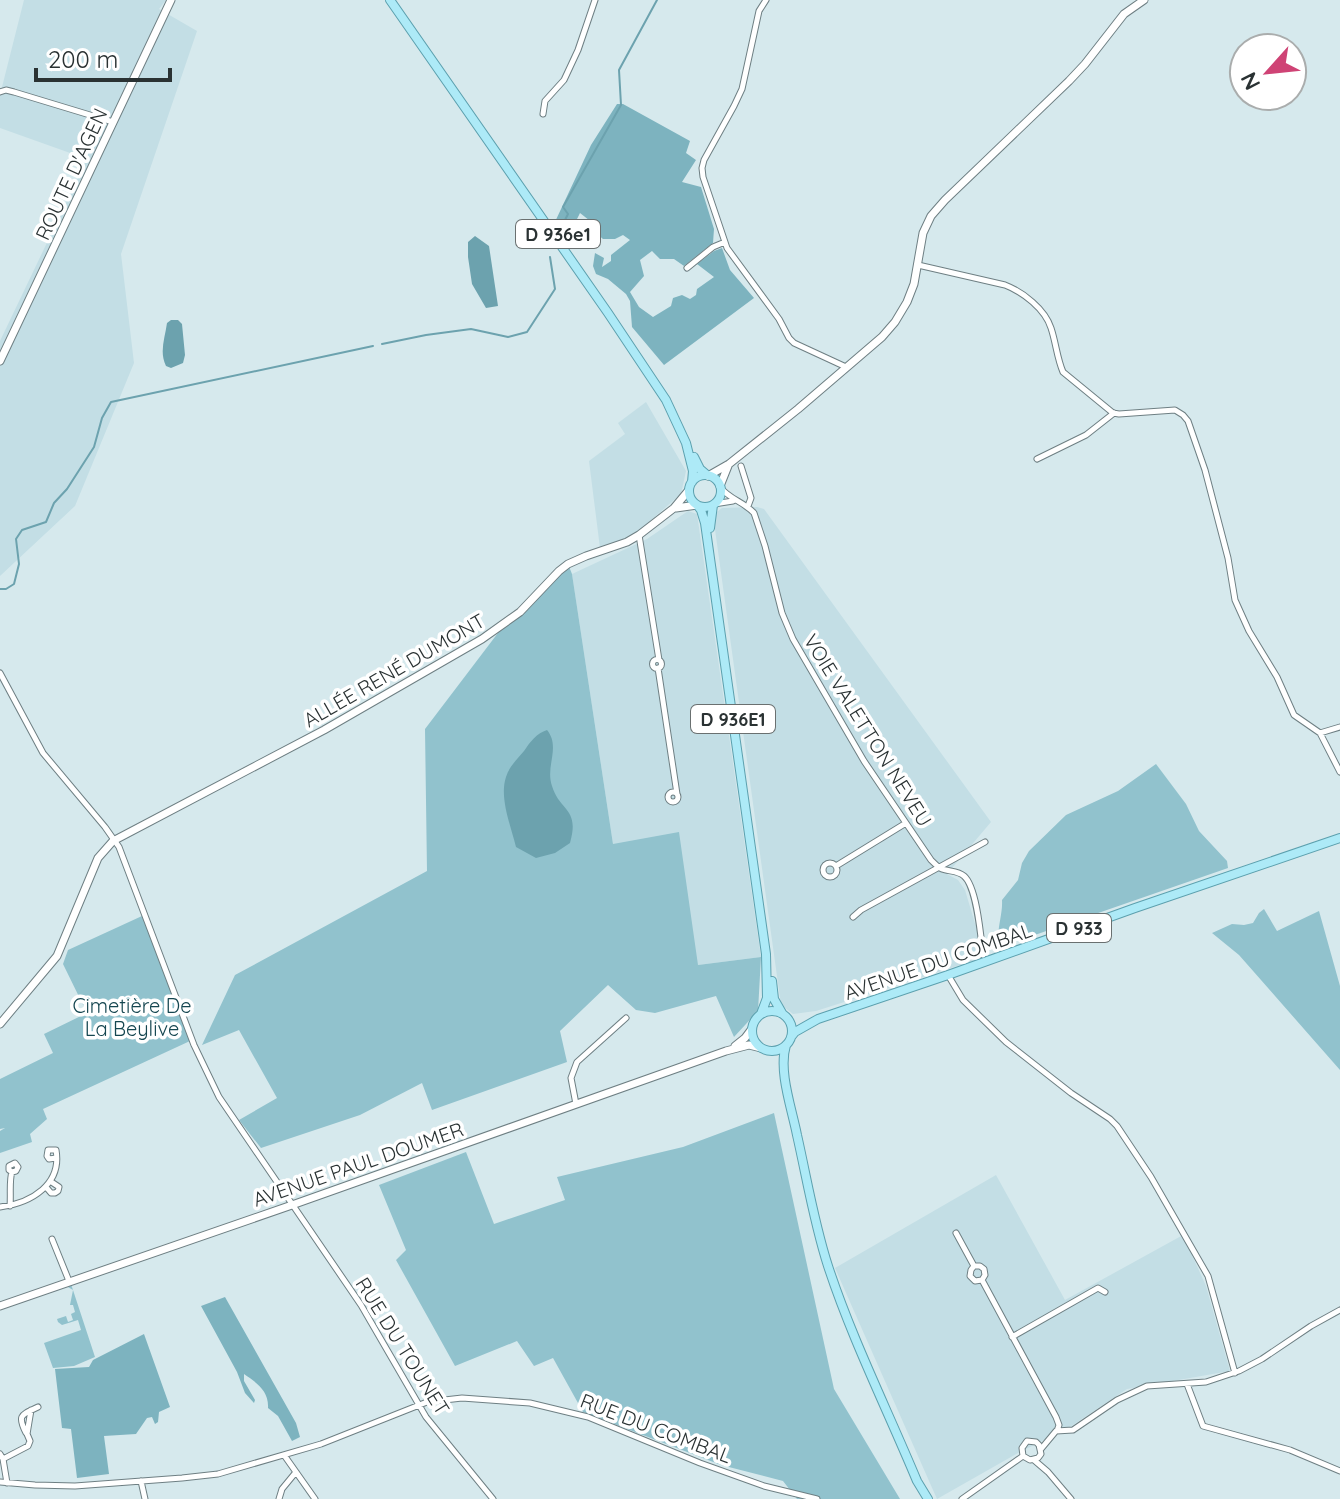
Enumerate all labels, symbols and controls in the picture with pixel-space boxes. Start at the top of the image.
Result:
scale bar [36,32,170,82]
north arrow [1228,32,1308,112]
text: 200 m [48,44,118,74]
text: N [1234,68,1266,95]
street label: ROUTE D'AGEN [30,104,112,244]
road number: D 936e1 [516,220,600,248]
street label: ALLÉE RENÉ DUMONT [299,608,489,732]
street label: VOIE VALETTON NEVEU [798,629,938,831]
road number: D 936E1 [691,705,775,733]
road number: D 933 [1047,914,1111,942]
street label: AVENUE DU COMBAL [841,917,1036,1005]
park label: Cimetière De La Beylive [72,993,192,1041]
street label: AVENUE PAUL DOUMER [250,1116,466,1212]
street label: RUE DU TOUNET [351,1272,455,1420]
street label: RUE DU COMBAL [577,1388,736,1468]

